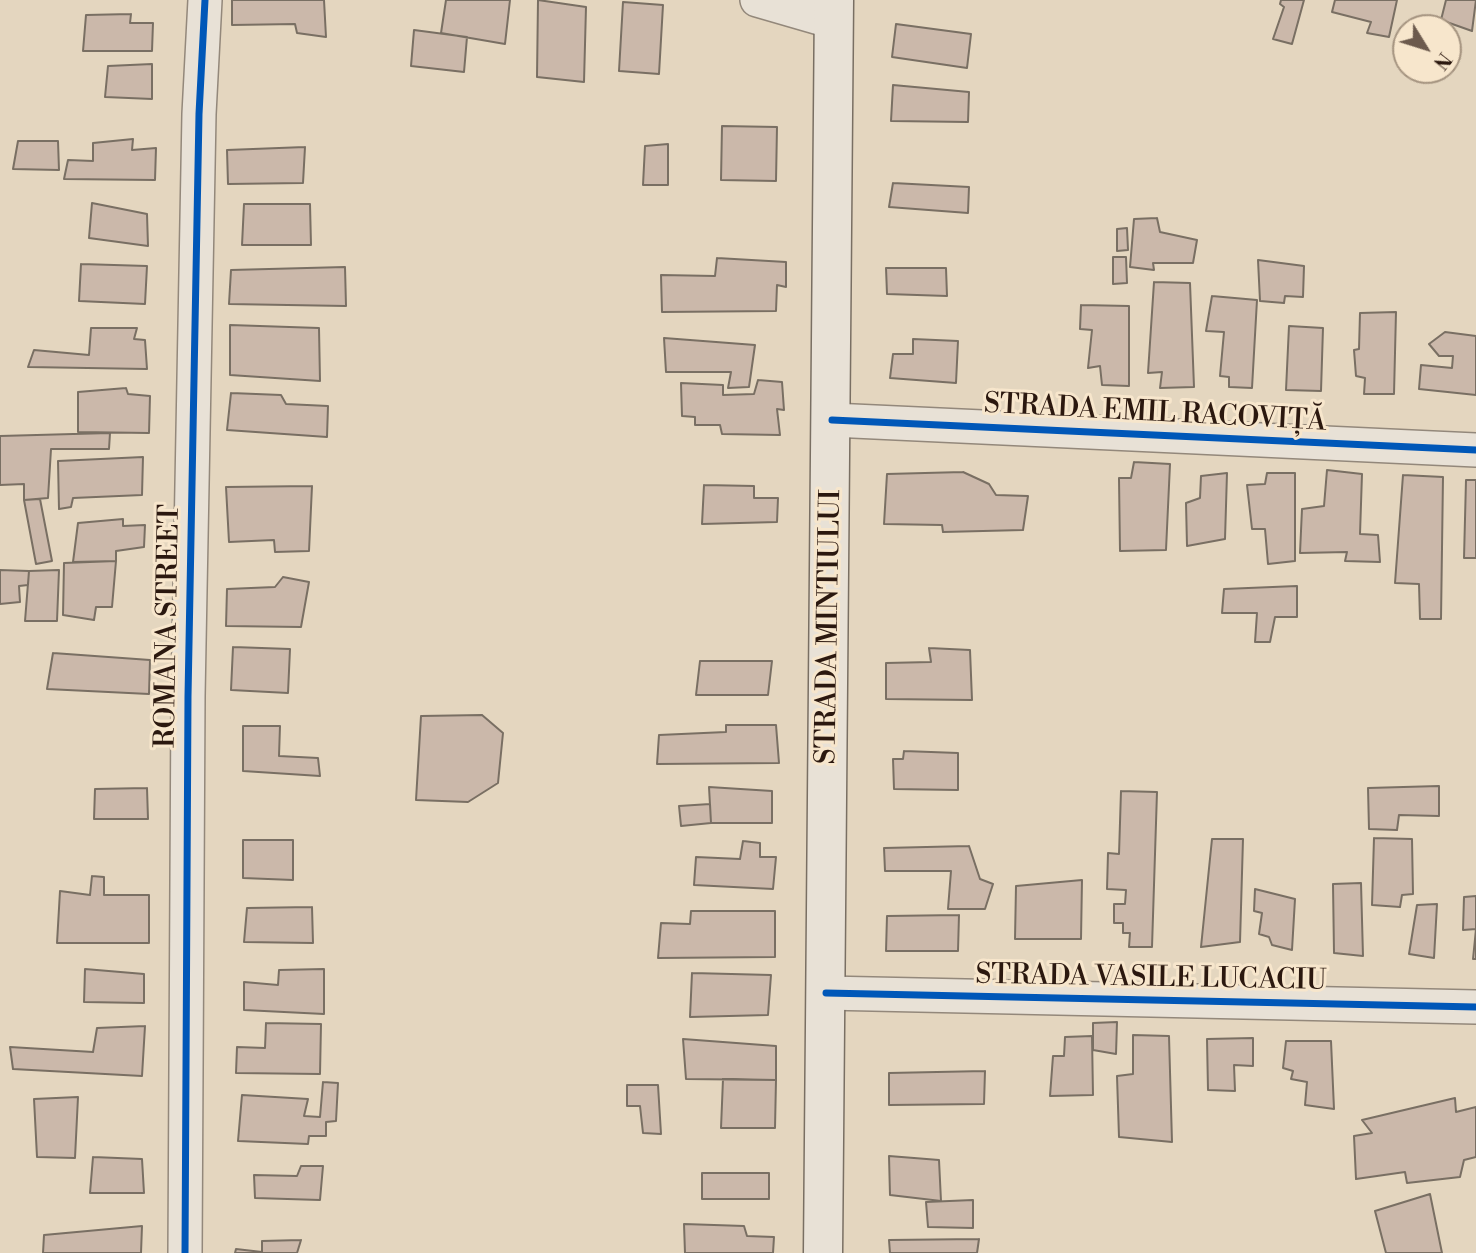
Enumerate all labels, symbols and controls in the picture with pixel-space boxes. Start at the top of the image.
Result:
north arrow [1392,14,1462,84]
text: N [1428,47,1456,74]
street label: STRADA EMIL RACOVIȚĂ [983,388,1327,440]
street label: STRADA MINTIULUI [811,489,849,765]
street label: ROMANA STREET [150,504,188,748]
street label: STRADA VASILE LUCACIU [975,959,1327,999]

